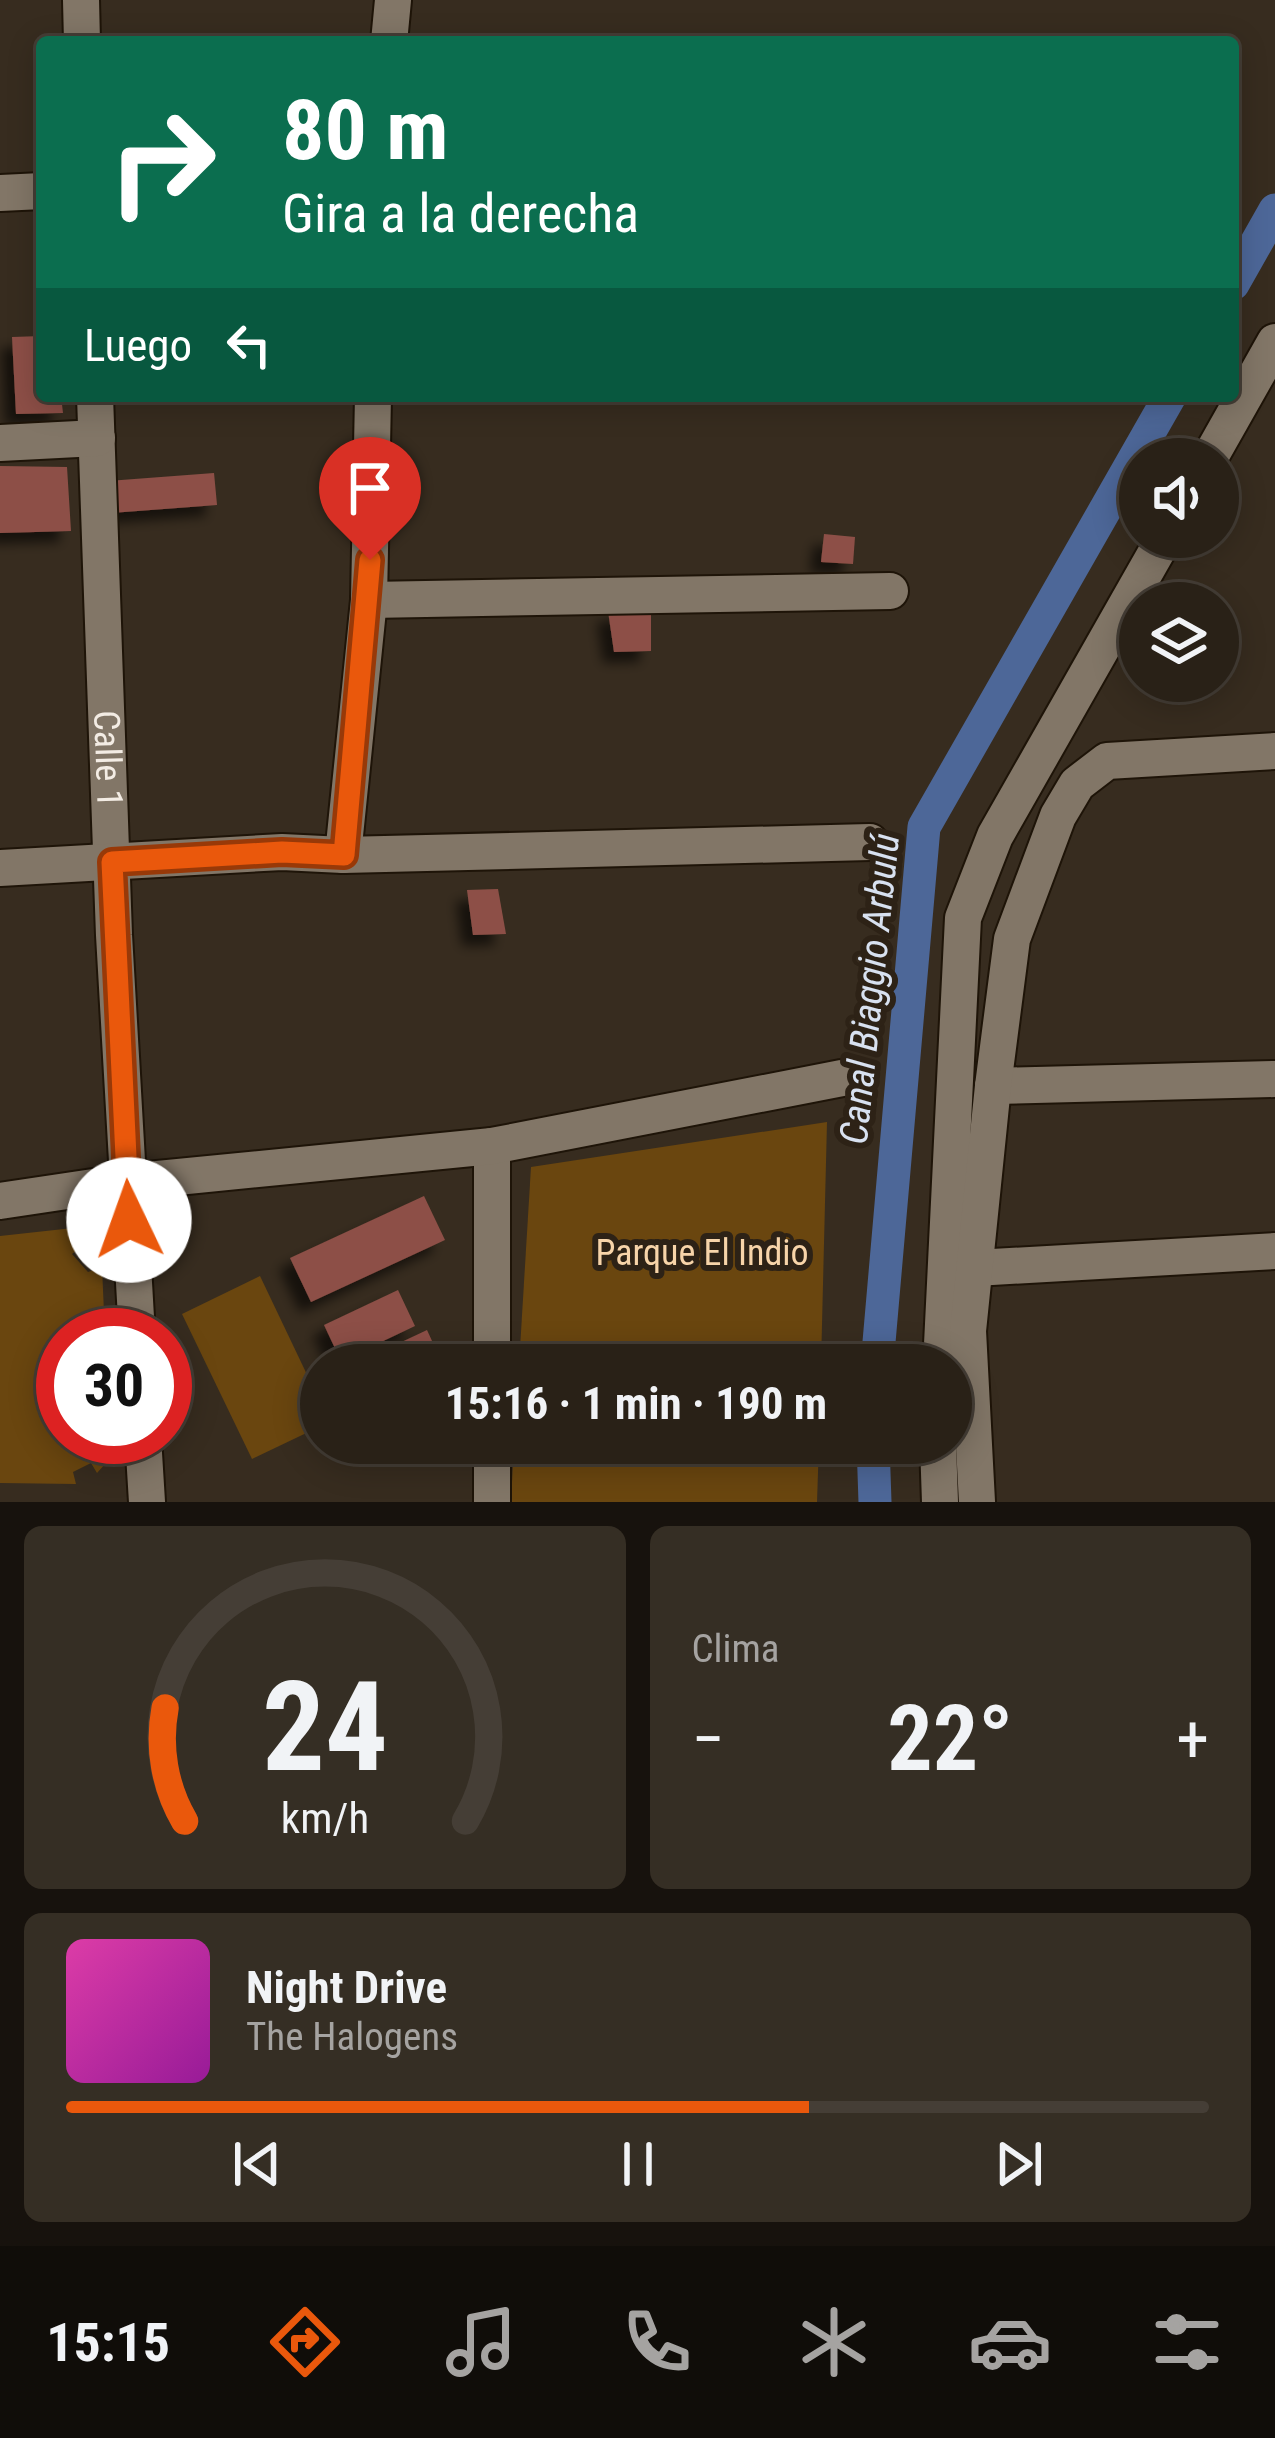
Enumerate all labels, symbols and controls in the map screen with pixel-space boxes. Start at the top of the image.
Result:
text: 80 m [282,81,449,180]
icon: right [84,84,240,240]
text: Gira a la derecha [282,182,639,245]
icon: left [216,312,282,378]
text: Luego [84,319,192,372]
pin [319,437,421,560]
map controls [1119,438,1239,702]
button: sound [1119,438,1239,558]
icon: arrive [337,455,403,521]
button: layers [1119,582,1239,702]
street label: Calle 1 [85,710,130,808]
water label: Canal Biaggio Arbulú [831,831,909,1147]
position arrow [66,1157,192,1283]
park label: Parque El Indio [595,1232,809,1274]
speed limit sign: 30 [36,1308,192,1464]
text: 15:16 · 1 min · 190 m [445,1377,827,1430]
text: Clima [692,1626,780,1672]
text: 24 [262,1654,388,1800]
text: 22° [887,1687,1013,1792]
text: − [692,1701,725,1778]
text: + [1176,1701,1209,1778]
text: km/h [281,1792,369,1842]
text: Night Drive [246,1961,447,2014]
text: The Halogens [246,2014,458,2060]
icon: previous [224,2131,290,2197]
icon: pause [605,2131,671,2197]
icon: next [986,2131,1052,2197]
icon: directions [263,2300,347,2384]
icon: music [439,2300,523,2384]
icon: phone [615,2300,699,2384]
icon: climate [792,2300,876,2384]
icon: car [968,2300,1052,2384]
icon: filters [1145,2300,1229,2384]
text: 15:15 [46,2311,170,2374]

